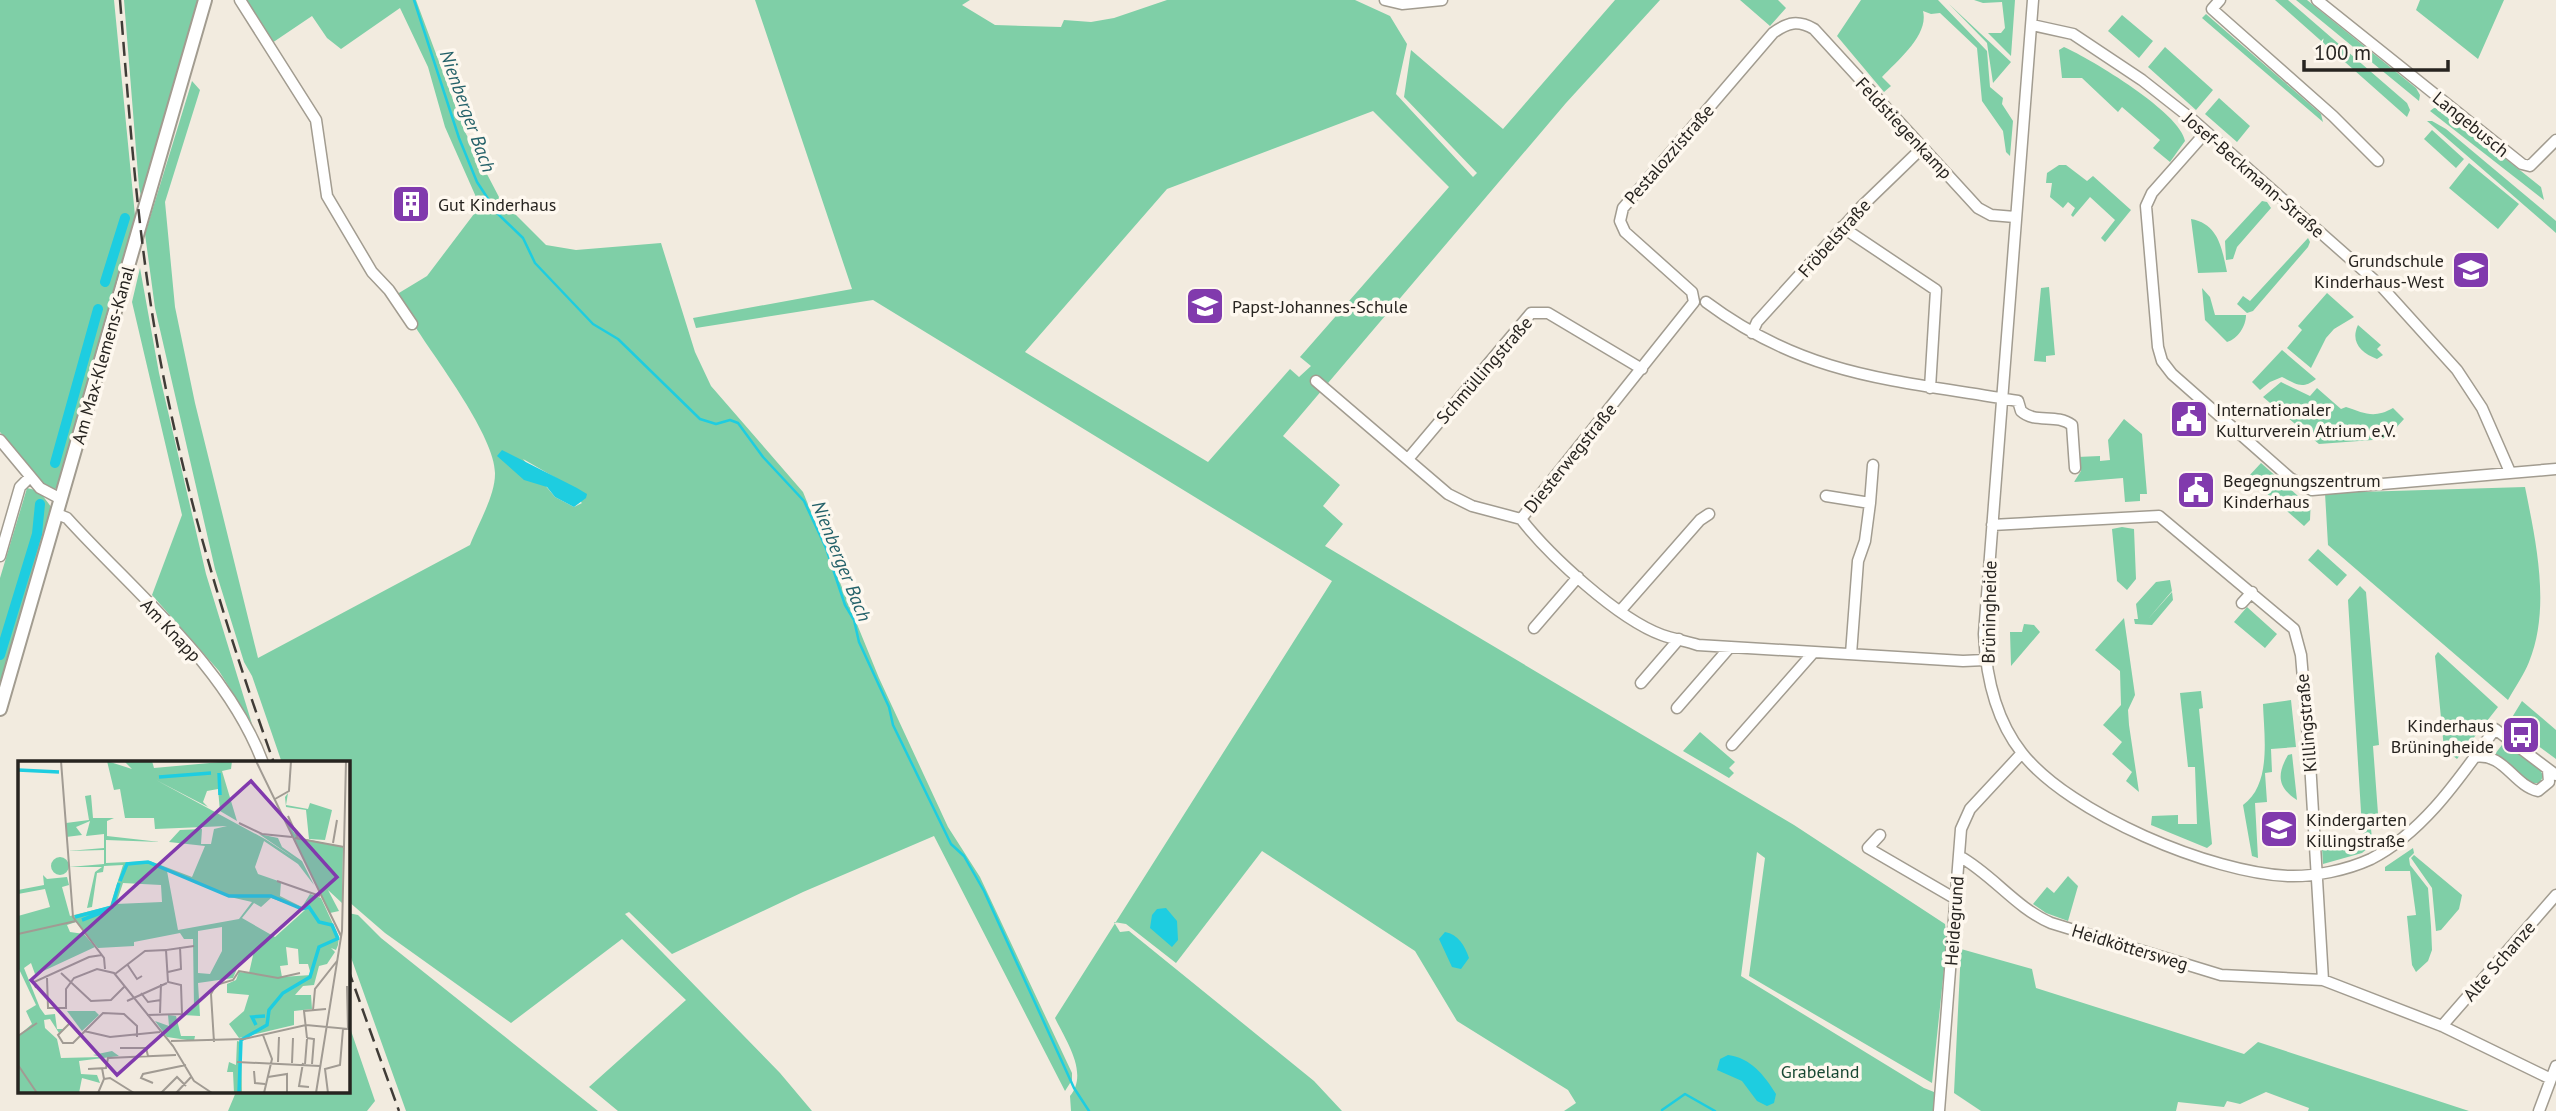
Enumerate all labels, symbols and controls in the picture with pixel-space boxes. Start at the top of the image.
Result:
scale bar [2304,28,2448,72]
text: 100 m [2314,39,2371,66]
water label: Nienberger Bach [435,47,501,175]
street label: Feldstiegenkamp [1851,72,1957,184]
street label: Langebusch [2428,86,2514,162]
street label: Pestalozzistraße [1619,99,1719,209]
street label: Josef-Beckmann-Straße [2178,107,2330,243]
building icon: Gut Kinderhaus [390,183,432,225]
place label: Gut Kinderhaus [438,193,556,216]
street label: Fröbelstraße [1793,194,1875,282]
place label: Grundschule Kinderhaus-West [2314,249,2444,293]
school or university icon: Grundschule Kinderhaus-West [2450,249,2492,291]
street label: Am Max-Klemens-Kanal [67,262,140,447]
school or university icon: Papst-Johannes-Schule [1184,285,1226,327]
place label: Papst-Johannes-Schule [1232,295,1408,318]
street label: Schmüllingstraße [1431,311,1537,429]
street label: Diesterwegstraße [1519,398,1621,518]
public building icon: Internationaler Kulturverein Atrium e.V. [2168,398,2210,440]
place label: Internationaler Kulturverein Atrium e.V. [2216,398,2396,442]
public building icon: Begegnungszentrum Kinderhaus [2175,469,2217,511]
place label: Begegnungszentrum Kinderhaus [2223,469,2381,513]
water label: Nienberger Bach [807,497,877,625]
street label: Brüningheide [1977,560,2001,664]
street label: Am Knapp [136,593,206,667]
street label: Killingstraße [2290,673,2322,773]
place label: Kinderhaus Brüningheide [2391,714,2494,758]
bus stop icon: Kinderhaus Brüningheide [2500,714,2542,756]
inset map [18,761,350,1094]
school or university icon: Kindergarten Killingstraße [2258,808,2300,850]
place label: Kindergarten Killingstraße [2306,808,2407,852]
street label: Heidegrund [1939,875,1969,967]
street label: Alte Schanze [2458,916,2540,1006]
street label: Heidköttersweg [2069,918,2191,976]
park label: Grabeland [1781,1060,1859,1083]

